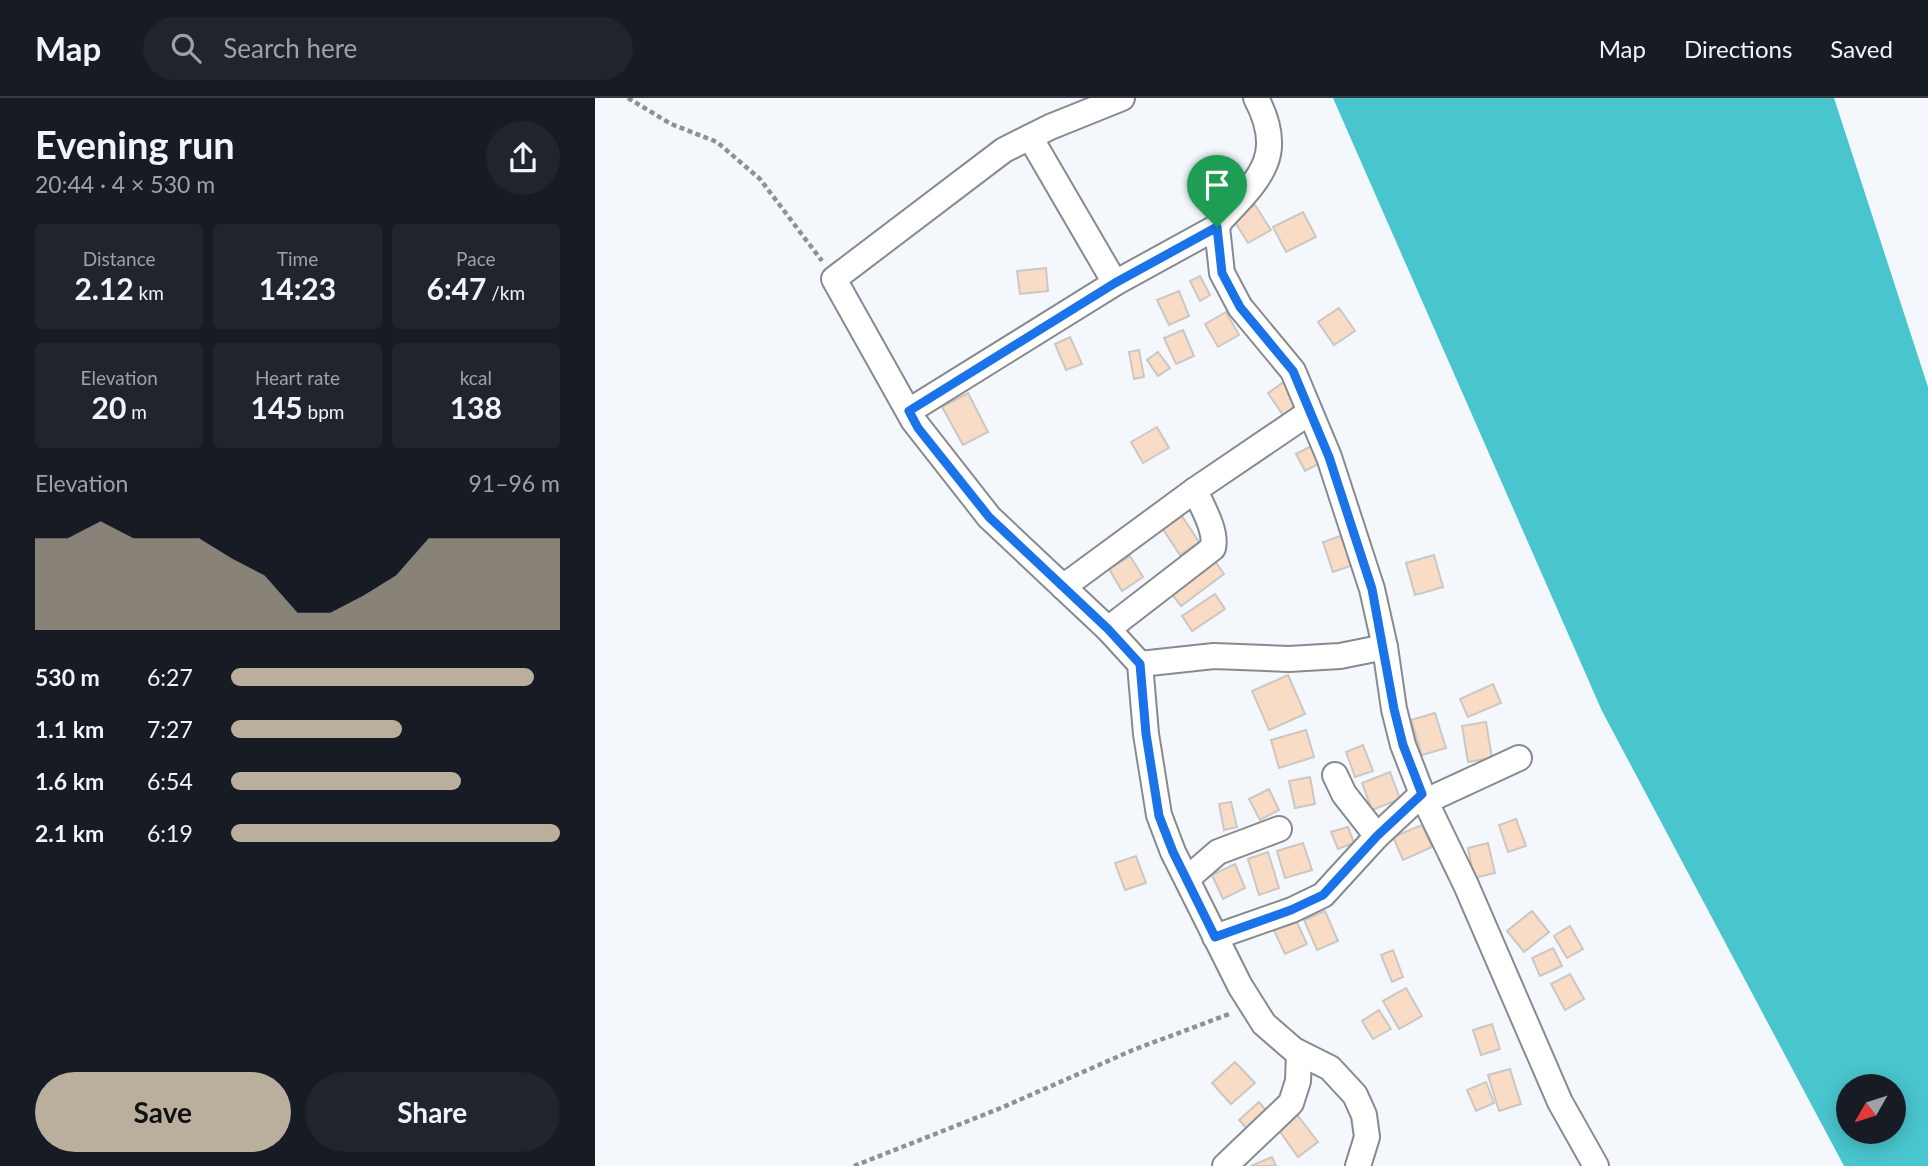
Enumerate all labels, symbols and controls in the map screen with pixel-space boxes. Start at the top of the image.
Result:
search box [143,17,633,80]
text: Map [35,28,101,68]
icon: search [167,29,205,67]
text: Search here [223,32,357,64]
text: Map [1599,34,1646,63]
text: Directions [1684,34,1792,63]
text: Saved [1830,34,1893,63]
text: Evening run [35,121,235,167]
button: share [486,121,560,195]
pin [1187,155,1247,227]
icon: arrive [1198,166,1236,204]
text: 20:44 · 4 × 530 m [35,170,215,198]
text: Distance [83,247,156,270]
text: Time [277,247,318,270]
text: Pace [456,247,496,270]
text: 2.12 [74,270,134,306]
text: 14:23 [259,270,336,306]
text: 6:47 [426,270,486,306]
text: km [134,281,164,304]
text: /km [486,281,525,304]
text: Elevation [81,366,158,389]
text: Heart rate [255,366,340,389]
text: kcal [460,366,492,389]
text: 20 [92,389,126,425]
text: 145 [251,389,303,425]
text: 138 [450,389,502,425]
text: m [126,400,147,423]
text: bpm [303,400,344,423]
text: Elevation [35,469,128,497]
text: 91–96 m [468,469,560,497]
text: 530 m [35,663,100,691]
text: 6:27 [147,663,193,691]
text: 1.1 km [35,715,104,743]
text: 7:27 [147,715,193,743]
text: 1.6 km [35,767,104,795]
text: 6:54 [147,767,193,795]
text: 2.1 km [35,819,104,847]
text: 6:19 [147,819,193,847]
button: Save [35,1072,291,1152]
button: Share [305,1072,560,1152]
north arrow [1836,1074,1906,1144]
map controls [1836,1074,1906,1144]

